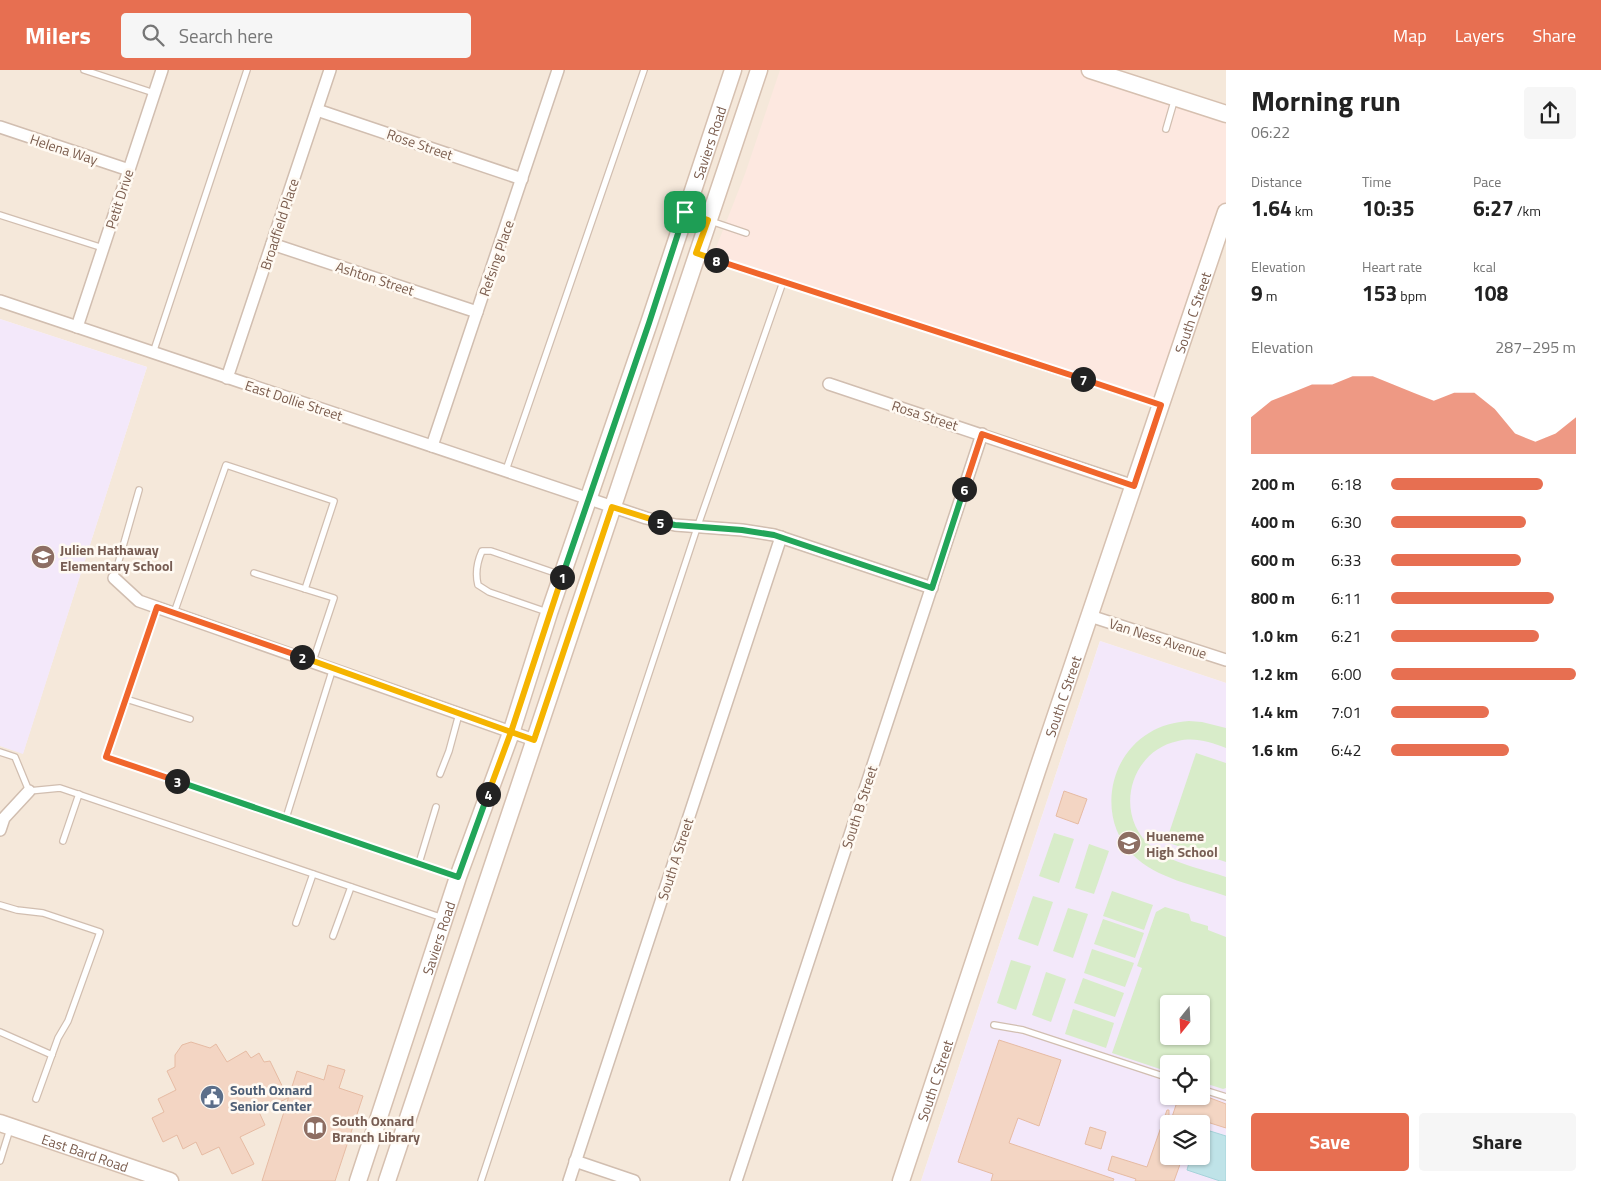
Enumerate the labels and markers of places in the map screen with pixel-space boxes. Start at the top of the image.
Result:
pin [664,191,706,233]
pin: 8 [704,248,728,272]
pin: 7 [1070,366,1096,392]
pin: 6 [952,476,976,502]
pin: 5 [648,510,672,534]
place label: Julien Hathaway Elementary School [60,539,173,576]
school or university icon: Julien Hathaway Elementary School [30,544,56,570]
pin: 1 [550,564,574,590]
pin: 2 [290,644,314,670]
pin: 3 [164,768,190,794]
pin: 4 [476,782,500,806]
place label: Hueneme High School [1146,825,1218,862]
school or university icon: Hueneme High School [1116,830,1142,856]
place label: South Oxnard Senior Center [230,1079,312,1116]
public building icon: South Oxnard Senior Center [199,1084,225,1110]
place label: South Oxnard Branch Library [332,1110,420,1147]
library icon: South Oxnard Branch Library [302,1115,328,1141]

